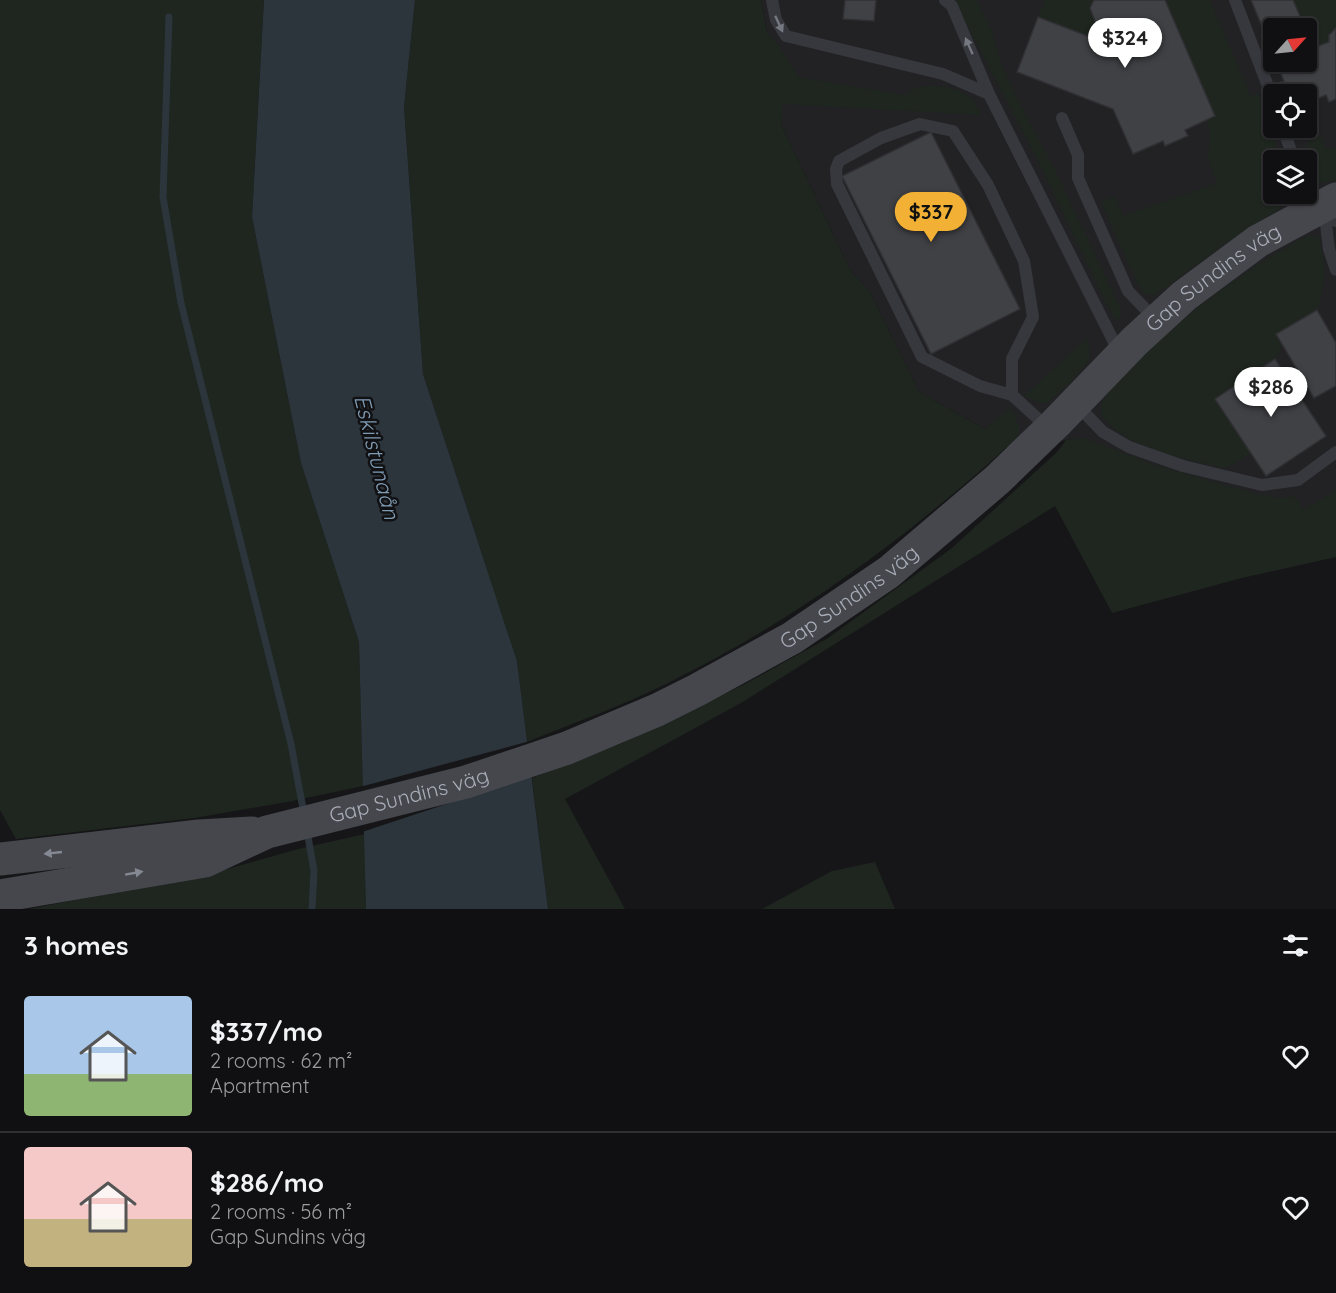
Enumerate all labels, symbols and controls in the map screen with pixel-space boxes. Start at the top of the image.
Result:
one-way arrow [775,15,784,32]
pin: $324 [1089,18,1161,69]
north arrow [1263,18,1317,72]
map controls [1263,18,1317,204]
text: $324 [1102,25,1148,50]
one-way arrow [965,37,974,54]
button: locate [1263,84,1317,138]
button: layers [1263,150,1317,204]
pin: $337 [895,192,967,243]
text: $337 [909,199,953,224]
street label: Gap Sundins väg [1140,217,1285,337]
pin: $286 [1235,367,1307,418]
text: $286 [1248,374,1294,399]
water label: Eskilstunaån [348,392,406,523]
street label: Gap Sundins väg [775,539,923,654]
street label: Gap Sundins väg [326,761,492,828]
one-way arrow [44,848,63,858]
one-way arrow [125,869,144,878]
text: 3 homes [24,929,129,962]
icon: filters [1279,929,1312,962]
text: $337/mo [210,1015,323,1048]
icon: home [72,1020,144,1092]
icon: heart [1279,1040,1312,1073]
text: 2 rooms · 62 m² [210,1048,352,1073]
text: Apartment [210,1073,310,1098]
text: $286/mo [210,1166,324,1199]
icon: home [72,1171,144,1243]
icon: heart [1279,1191,1312,1224]
text: 2 rooms · 56 m² [210,1199,352,1224]
text: Gap Sundins väg [210,1224,366,1249]

